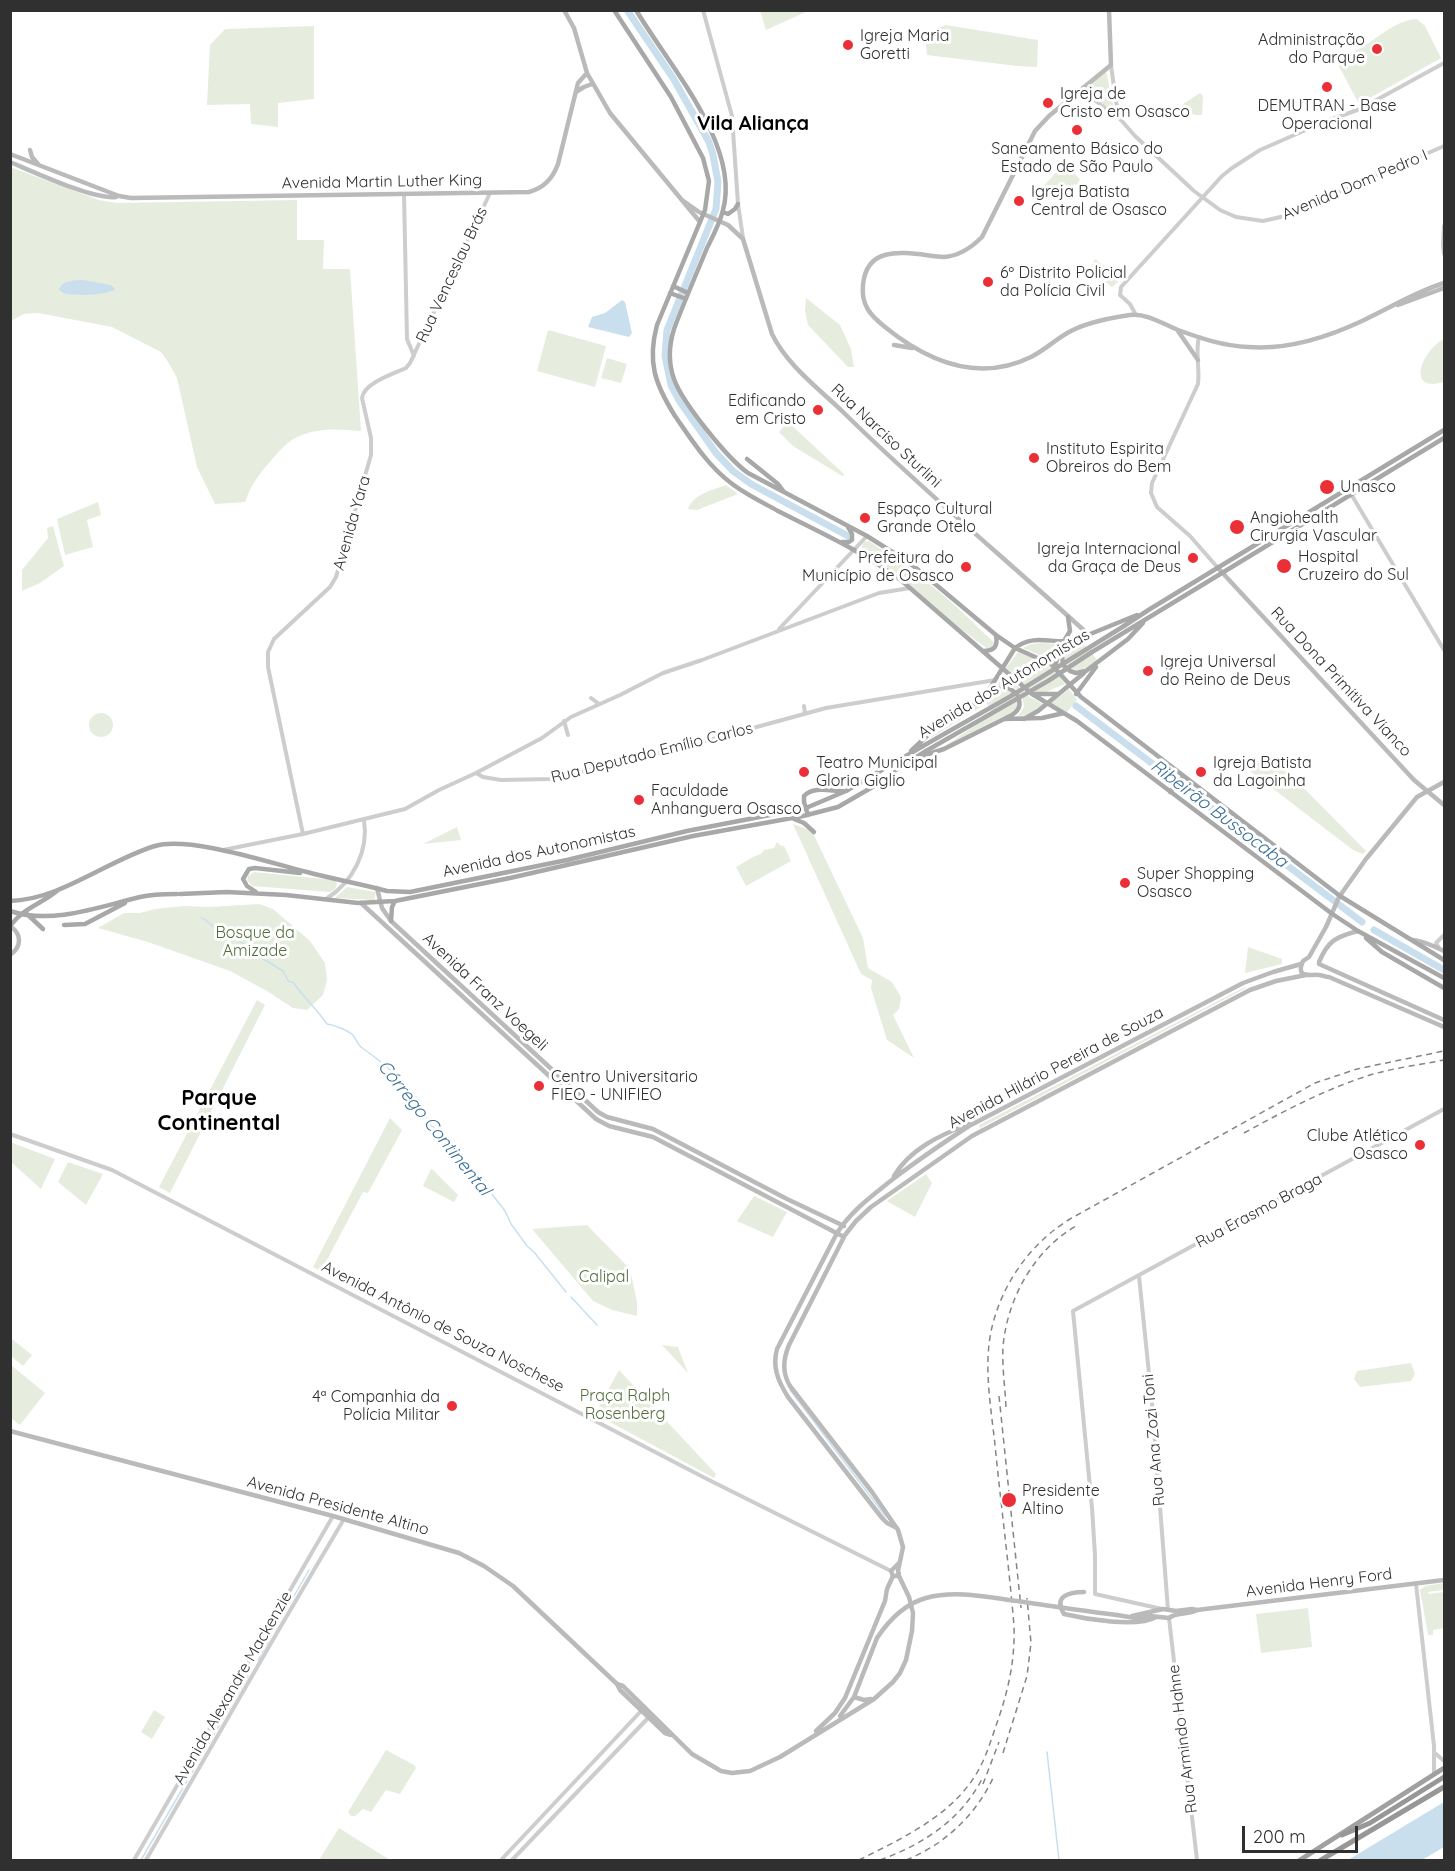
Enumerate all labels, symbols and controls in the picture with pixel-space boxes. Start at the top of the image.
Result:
place label: Igreja Maria Goretti [860,26,949,64]
place label: Administração do Parque [1258,30,1365,68]
marker: Igreja Maria Goretti [841,38,855,52]
marker: Administração do Parque [1370,42,1384,56]
marker: DEMUTRAN - Base Operacional [1320,80,1334,94]
place label: Igreja de Cristo em Osasco [1060,84,1190,122]
marker: Igreja de Cristo em Osasco [1041,96,1055,110]
place label: DEMUTRAN - Base Operacional [1257,96,1397,134]
district label: Vila Aliança [697,112,809,136]
marker: Saneamento Básico do Estado de São Paulo [1070,123,1084,137]
place label: Saneamento Básico do Estado de São Paulo [991,139,1163,177]
street label: Avenida Dom Pedro I [1279,146,1431,224]
street label: Avenida Martin Luther King [282,171,482,193]
place label: Igreja Batista Central de Osasco [1031,182,1167,220]
marker: Igreja Batista Central de Osasco [1012,194,1026,208]
street label: Rua Venceslau Brás [412,204,492,346]
place label: 6º Distrito Policial da Polícia Civil [1000,263,1127,301]
marker: 6º Distrito Policial da Polícia Civil [981,275,995,289]
street label: Rua Narciso Sturlini [827,380,945,492]
place label: Edificando em Cristo [728,391,806,429]
marker: Edificando em Cristo [811,403,825,417]
place label: Instituto Espirita Obreiros do Bem [1046,439,1171,477]
marker: Instituto Espirita Obreiros do Bem [1027,451,1041,465]
street label: Avenida Yara [329,473,375,573]
place label: Unasco [1340,477,1396,497]
marker: Unasco [1318,478,1336,496]
place label: Espaço Cultural Grande Otelo [877,499,992,537]
place label: Angiohealth Cirurgia Vascular [1250,508,1377,546]
marker: Espaço Cultural Grande Otelo [858,511,872,525]
marker: Angiohealth Cirurgia Vascular [1228,518,1246,536]
place label: Igreja Internacional da Graça de Deus [1037,539,1181,577]
place label: Hospital Cruzeiro do Sul [1298,547,1409,585]
place label: Prefeitura do Município de Osasco [802,548,954,586]
marker: Igreja Internacional da Graça de Deus [1186,551,1200,565]
marker: Hospital Cruzeiro do Sul [1275,557,1293,575]
marker: Prefeitura do Município de Osasco [959,560,973,574]
street label: Rua Dona Primitiva Vianco [1267,603,1415,761]
street label: Avenida dos Autonomistas [915,625,1093,743]
place label: Igreja Universal do Reino de Deus [1160,652,1290,690]
marker: Igreja Universal do Reino de Deus [1141,664,1155,678]
street label: Rua Deputado Emílio Carlos [549,719,755,787]
place label: Teatro Municipal Gloria Giglio [816,753,938,791]
place label: Igreja Batista da Lagoinha [1213,753,1312,791]
water label: Ribeirão Bussocaba [1146,755,1292,873]
marker: Teatro Municipal Gloria Giglio [797,765,811,779]
marker: Igreja Batista da Lagoinha [1194,765,1208,779]
place label: Faculdade Anhanguera Osasco [651,781,802,819]
marker: Faculdade Anhanguera Osasco [632,793,646,807]
street label: Avenida dos Autonomistas [441,822,637,882]
place label: Super Shopping Osasco [1137,864,1254,902]
marker: Super Shopping Osasco [1118,876,1132,890]
park label: Bosque da Amizade [215,923,295,961]
street label: Avenida Franz Voegeli [418,929,552,1055]
street label: Avenida Hilário Pereira de Souza [945,1003,1167,1133]
water label: Córrego Continental [373,1056,495,1200]
place label: Centro Universitario FIEO - UNIFIEO [551,1067,698,1105]
marker: Centro Universitario FIEO - UNIFIEO [532,1079,546,1093]
district label: Parque Continental [158,1085,280,1136]
place label: Clube Atlético Osasco [1307,1126,1408,1164]
marker: Clube Atlético Osasco [1413,1138,1427,1152]
street label: Rua Erasmo Braga [1193,1170,1325,1252]
street label: Avenida Antônio de Souza Noschese [319,1257,567,1397]
park label: Calipal [579,1267,629,1287]
street label: Rua Ana Zozi Toni [1139,1373,1169,1507]
park label: Praça Ralph Rosenberg [580,1386,670,1424]
place label: 4ª Companhia da Polícia Militar [312,1387,440,1425]
marker: 4ª Companhia da Polícia Militar [445,1399,459,1413]
street label: Avenida Presidente Altino [245,1472,431,1540]
place label: Presidente Altino [1022,1481,1100,1519]
marker: Presidente Altino [1000,1491,1018,1509]
street label: Avenida Henry Ford [1245,1565,1393,1601]
street label: Avenida Alexandre Mackenzie [170,1588,296,1788]
street label: Rua Armindo Hahne [1164,1663,1202,1815]
scale bar [1245,1814,1360,1852]
text: 200 m [1253,1825,1306,1848]

